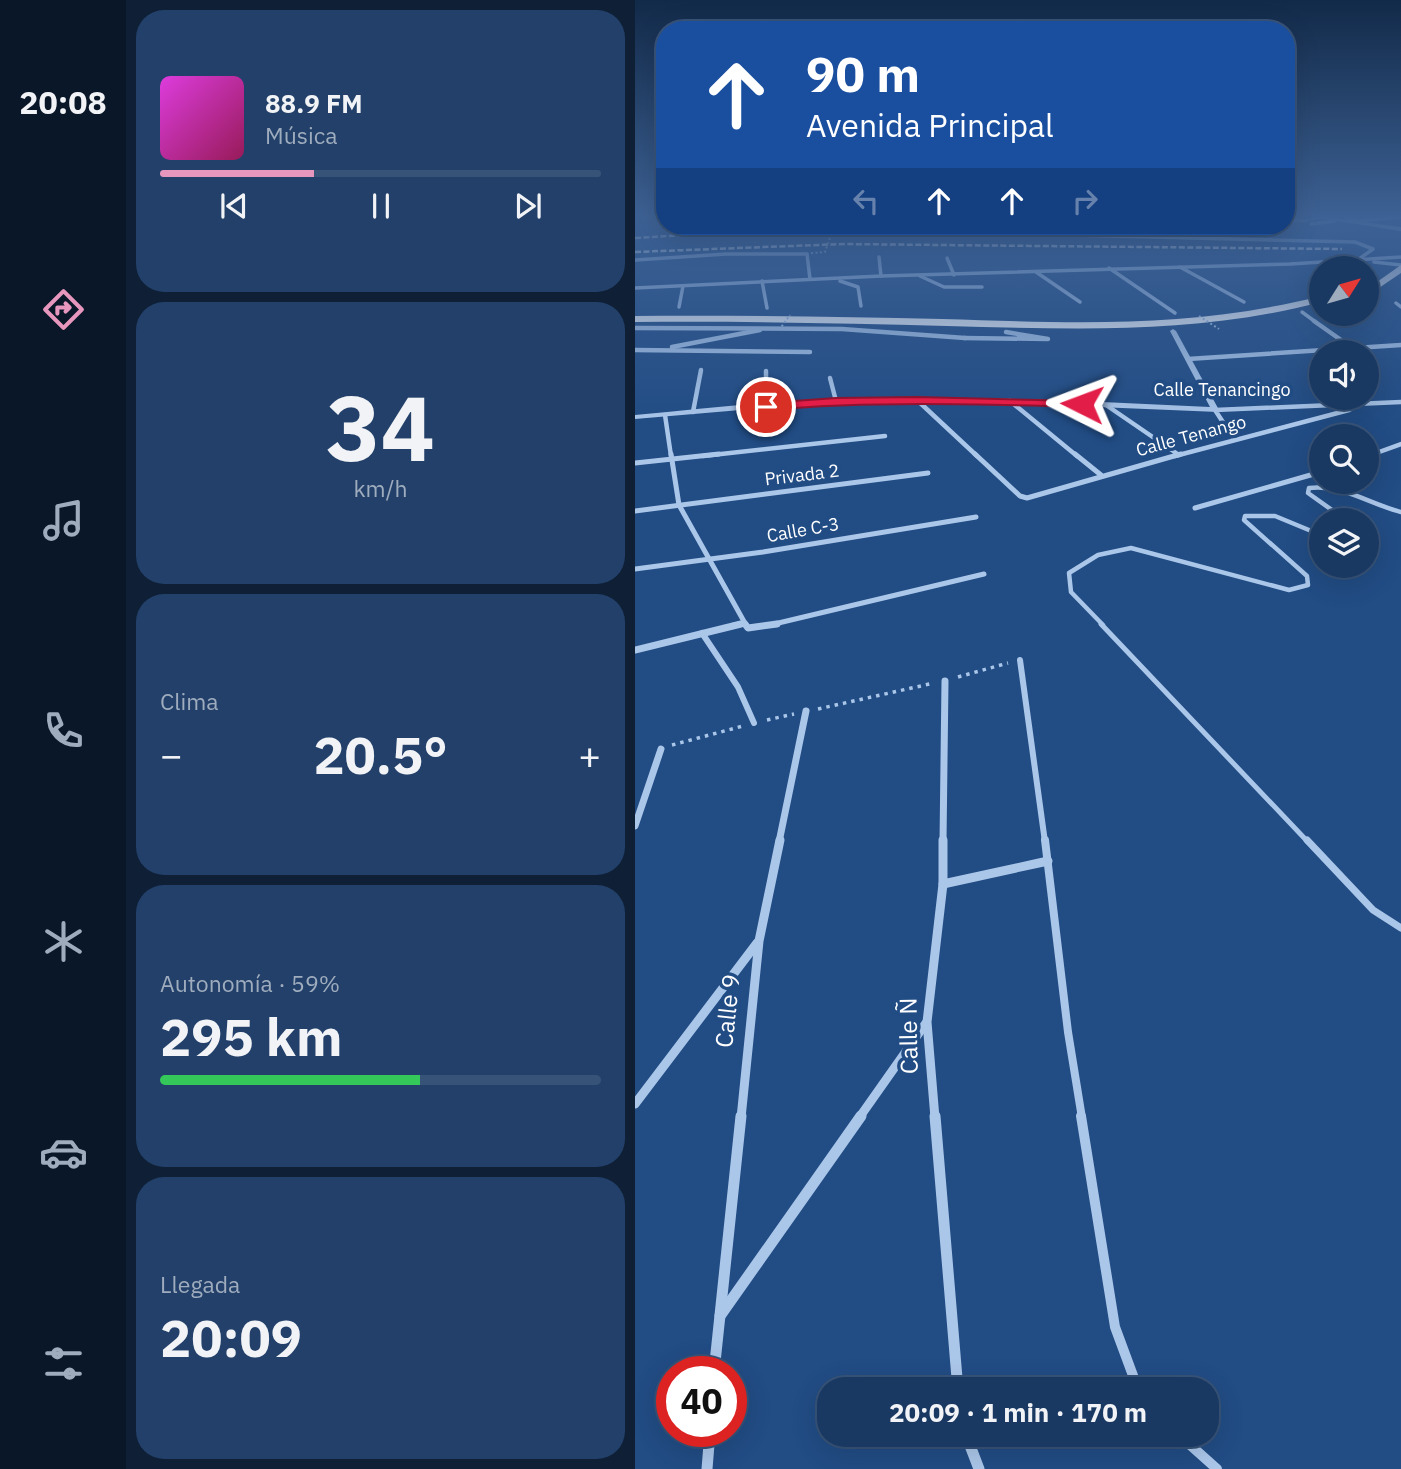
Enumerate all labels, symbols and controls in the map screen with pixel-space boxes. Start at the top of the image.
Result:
text: 90 m [806,42,920,105]
icon: ahead [691,49,782,140]
text: 20:08 [19,81,107,123]
text: 88.9 FM [265,86,363,120]
text: Avenida Principal [806,104,1054,146]
text: Música [265,120,338,150]
icon: left [847,182,885,220]
icon: ahead [920,182,958,220]
icon: ahead [993,182,1031,220]
icon: right [1066,182,1104,220]
icon: previous [215,187,253,225]
icon: pause [362,187,400,225]
icon: next [509,187,547,225]
north arrow [1309,256,1379,326]
map controls [1309,256,1379,578]
icon: directions [39,285,88,334]
button: sound [1309,340,1379,410]
position arrow [1045,367,1119,441]
text: 34 [326,368,435,486]
pin [736,377,796,437]
street label: Calle Tenancingo [1154,378,1290,401]
icon: arrive [747,388,785,426]
street label: Calle Tenango [1133,410,1249,461]
button: search [1309,424,1379,494]
street label: Privada 2 [763,459,841,491]
text: km/h [353,473,408,503]
icon: music [39,496,88,545]
button: layers [1309,508,1379,578]
street label: Calle C-3 [765,512,841,547]
text: Clima [160,686,219,716]
icon: phone [39,706,88,755]
text: 20.5° [313,721,448,788]
text: − [160,730,183,779]
text: + [578,730,601,779]
icon: climate [39,917,88,966]
text: Autonomía · 59% [160,968,340,998]
street label: Calle 9 [707,972,747,1049]
street label: Calle Ñ [891,998,925,1075]
text: 295 km [160,1003,342,1070]
icon: car [39,1128,88,1177]
text: Llegada [160,1269,240,1299]
text: 20:09 [160,1304,302,1371]
icon: filters [39,1339,88,1388]
speed limit sign: 40 [656,1356,747,1447]
text: 20:09 · 1 min · 170 m [889,1395,1147,1429]

